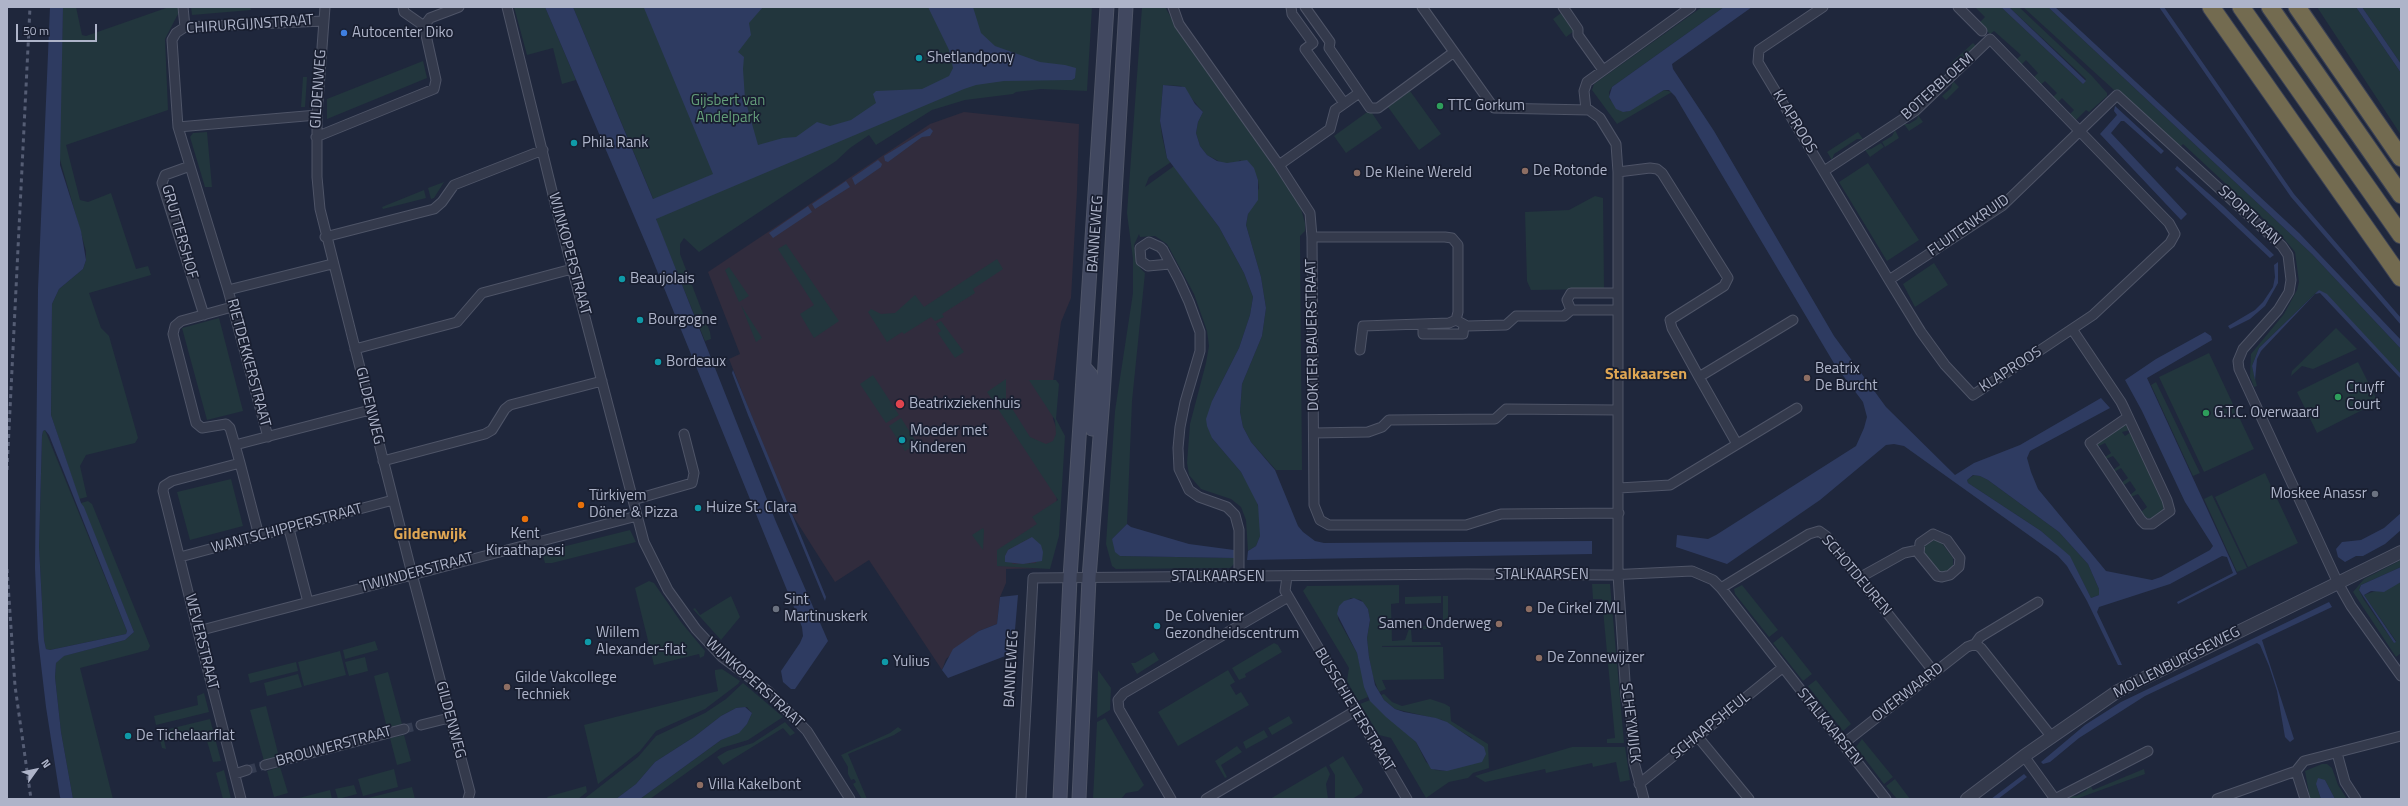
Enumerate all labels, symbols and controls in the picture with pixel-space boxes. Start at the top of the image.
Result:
street label: CHIRURGIJNSTRAAT [186,12,314,38]
scale bar [18,16,99,42]
text: 50 m [23,21,49,40]
place label: Autocenter Diko [352,24,453,42]
marker: Autocenter Diko [339,28,349,38]
street label: GILDENWEG [307,49,331,129]
place label: Shetlandpony [927,49,1014,67]
street label: BOTERBLOEM [1898,50,1978,124]
marker: Shetlandpony [914,53,924,63]
street label: KLAPROOS [1768,87,1820,157]
park label: Gijsbert van Andelpark [691,92,765,127]
place label: TTC Gorkum [1448,97,1525,115]
marker: TTC Gorkum [1435,101,1445,111]
place label: Phila Rank [582,134,649,152]
marker: Phila Rank [569,138,579,148]
place label: De Rotonde [1533,162,1607,180]
place label: De Kleine Wereld [1365,164,1472,182]
marker: De Rotonde [1520,166,1530,176]
marker: De Kleine Wereld [1352,168,1362,178]
street label: SPORTLAAN [2214,182,2284,250]
street label: GRUTTERSHOF [157,183,201,281]
street label: WIJNKOPERSTRAAT [544,191,594,317]
street label: FLUITENKRUID [1925,191,2013,261]
street label: BANNEWEG [1084,195,1108,273]
street label: DOKTER BAUERSTRAAT [1303,259,1323,411]
place label: Beaujolais [630,270,695,288]
marker: Beaujolais [617,274,627,284]
street label: RIETDEKKERSTRAAT [222,297,274,429]
place label: Bourgogne [648,311,717,329]
marker: Bourgogne [635,315,645,325]
street label: KLAPROOS [1976,343,2046,397]
place label: Bordeaux [666,353,726,371]
marker: Bordeaux [653,357,663,367]
place label: Beatrix De Burcht [1815,360,1878,395]
district label: Stalkaarsen [1605,365,1687,385]
street label: GILDENWEG [351,366,387,446]
marker: Beatrix De Burcht [1802,373,1812,383]
place label: Cruyff Court [2346,379,2384,414]
marker: Cruyff Court [2333,392,2343,402]
place label: Beatrixziekenhuis [909,395,1020,413]
marker: Beatrixziekenhuis [894,398,906,410]
place label: G.T.C. Overwaard [2214,404,2319,422]
marker: G.T.C. Overwaard [2201,408,2211,418]
place label: Moeder met Kinderen [910,422,987,457]
marker: Moeder met Kinderen [897,435,907,445]
place label: Moskee Anassr [2270,485,2367,503]
place label: Türkiyem Döner & Pizza [589,487,678,522]
marker: Moskee Anassr [2370,489,2380,499]
place label: Huize St. Clara [706,499,797,517]
street label: WANTSCHIPPERSTRAAT [210,500,364,558]
marker: Türkiyem Döner & Pizza [576,500,586,510]
marker: Huize St. Clara [693,503,703,513]
marker: Kent Kiraathapesi [520,514,530,524]
district label: Gildenwijk [394,525,466,545]
place label: Kent Kiraathapesi [486,525,564,560]
street label: SCHOTDEUREN [1817,532,1895,620]
street label: TWIJNDERSTRAAT [358,549,476,597]
street label: STALKAARSEN [1495,566,1589,584]
street label: STALKAARSEN [1171,568,1265,586]
place label: Sint Martinuskerk [784,591,868,626]
street label: WEVERSTRAAT [180,592,222,692]
place label: De Cirkel ZML [1537,600,1623,618]
marker: Sint Martinuskerk [771,604,781,614]
marker: De Cirkel ZML [1524,604,1534,614]
place label: De Colvenier Gezondheidscentrum [1165,608,1299,643]
place label: Samen Onderweg [1379,615,1491,633]
marker: Samen Onderweg [1494,619,1504,629]
marker: De Colvenier Gezondheidscentrum [1152,621,1162,631]
street label: MOLLENBURGSEWEG [2111,623,2243,703]
place label: Willem Alexander-flat [596,624,686,659]
street label: BANNEWEG [1001,630,1023,708]
street label: WIJNKOPERSTRAAT [701,634,807,732]
marker: Willem Alexander-flat [583,637,593,647]
street label: BUSSCHIETERSTRAAT [1310,645,1398,775]
place label: De Zonnewijzer [1547,649,1645,667]
place label: Yulius [893,653,930,671]
marker: De Zonnewijzer [1534,653,1544,663]
marker: Yulius [880,657,890,667]
street label: OVERWAARD [1869,660,1947,726]
place label: Gilde Vakcollege Techniek [515,669,617,704]
street label: GILDENWEG [431,680,469,760]
marker: Gilde Vakcollege Techniek [502,682,512,692]
street label: SCHEYWIJCK [1616,682,1644,764]
street label: STALKAARSEN [1793,685,1865,769]
street label: SCHAAPSHEUL [1668,689,1754,763]
street label: BROUWERSTRAAT [274,723,394,771]
place label: De Tichelaarflat [136,727,235,745]
marker: De Tichelaarflat [123,731,133,741]
north arrow [16,750,56,790]
text: N [37,756,55,771]
place label: Villa Kakelbont [708,776,801,794]
marker: Villa Kakelbont [695,780,705,790]

